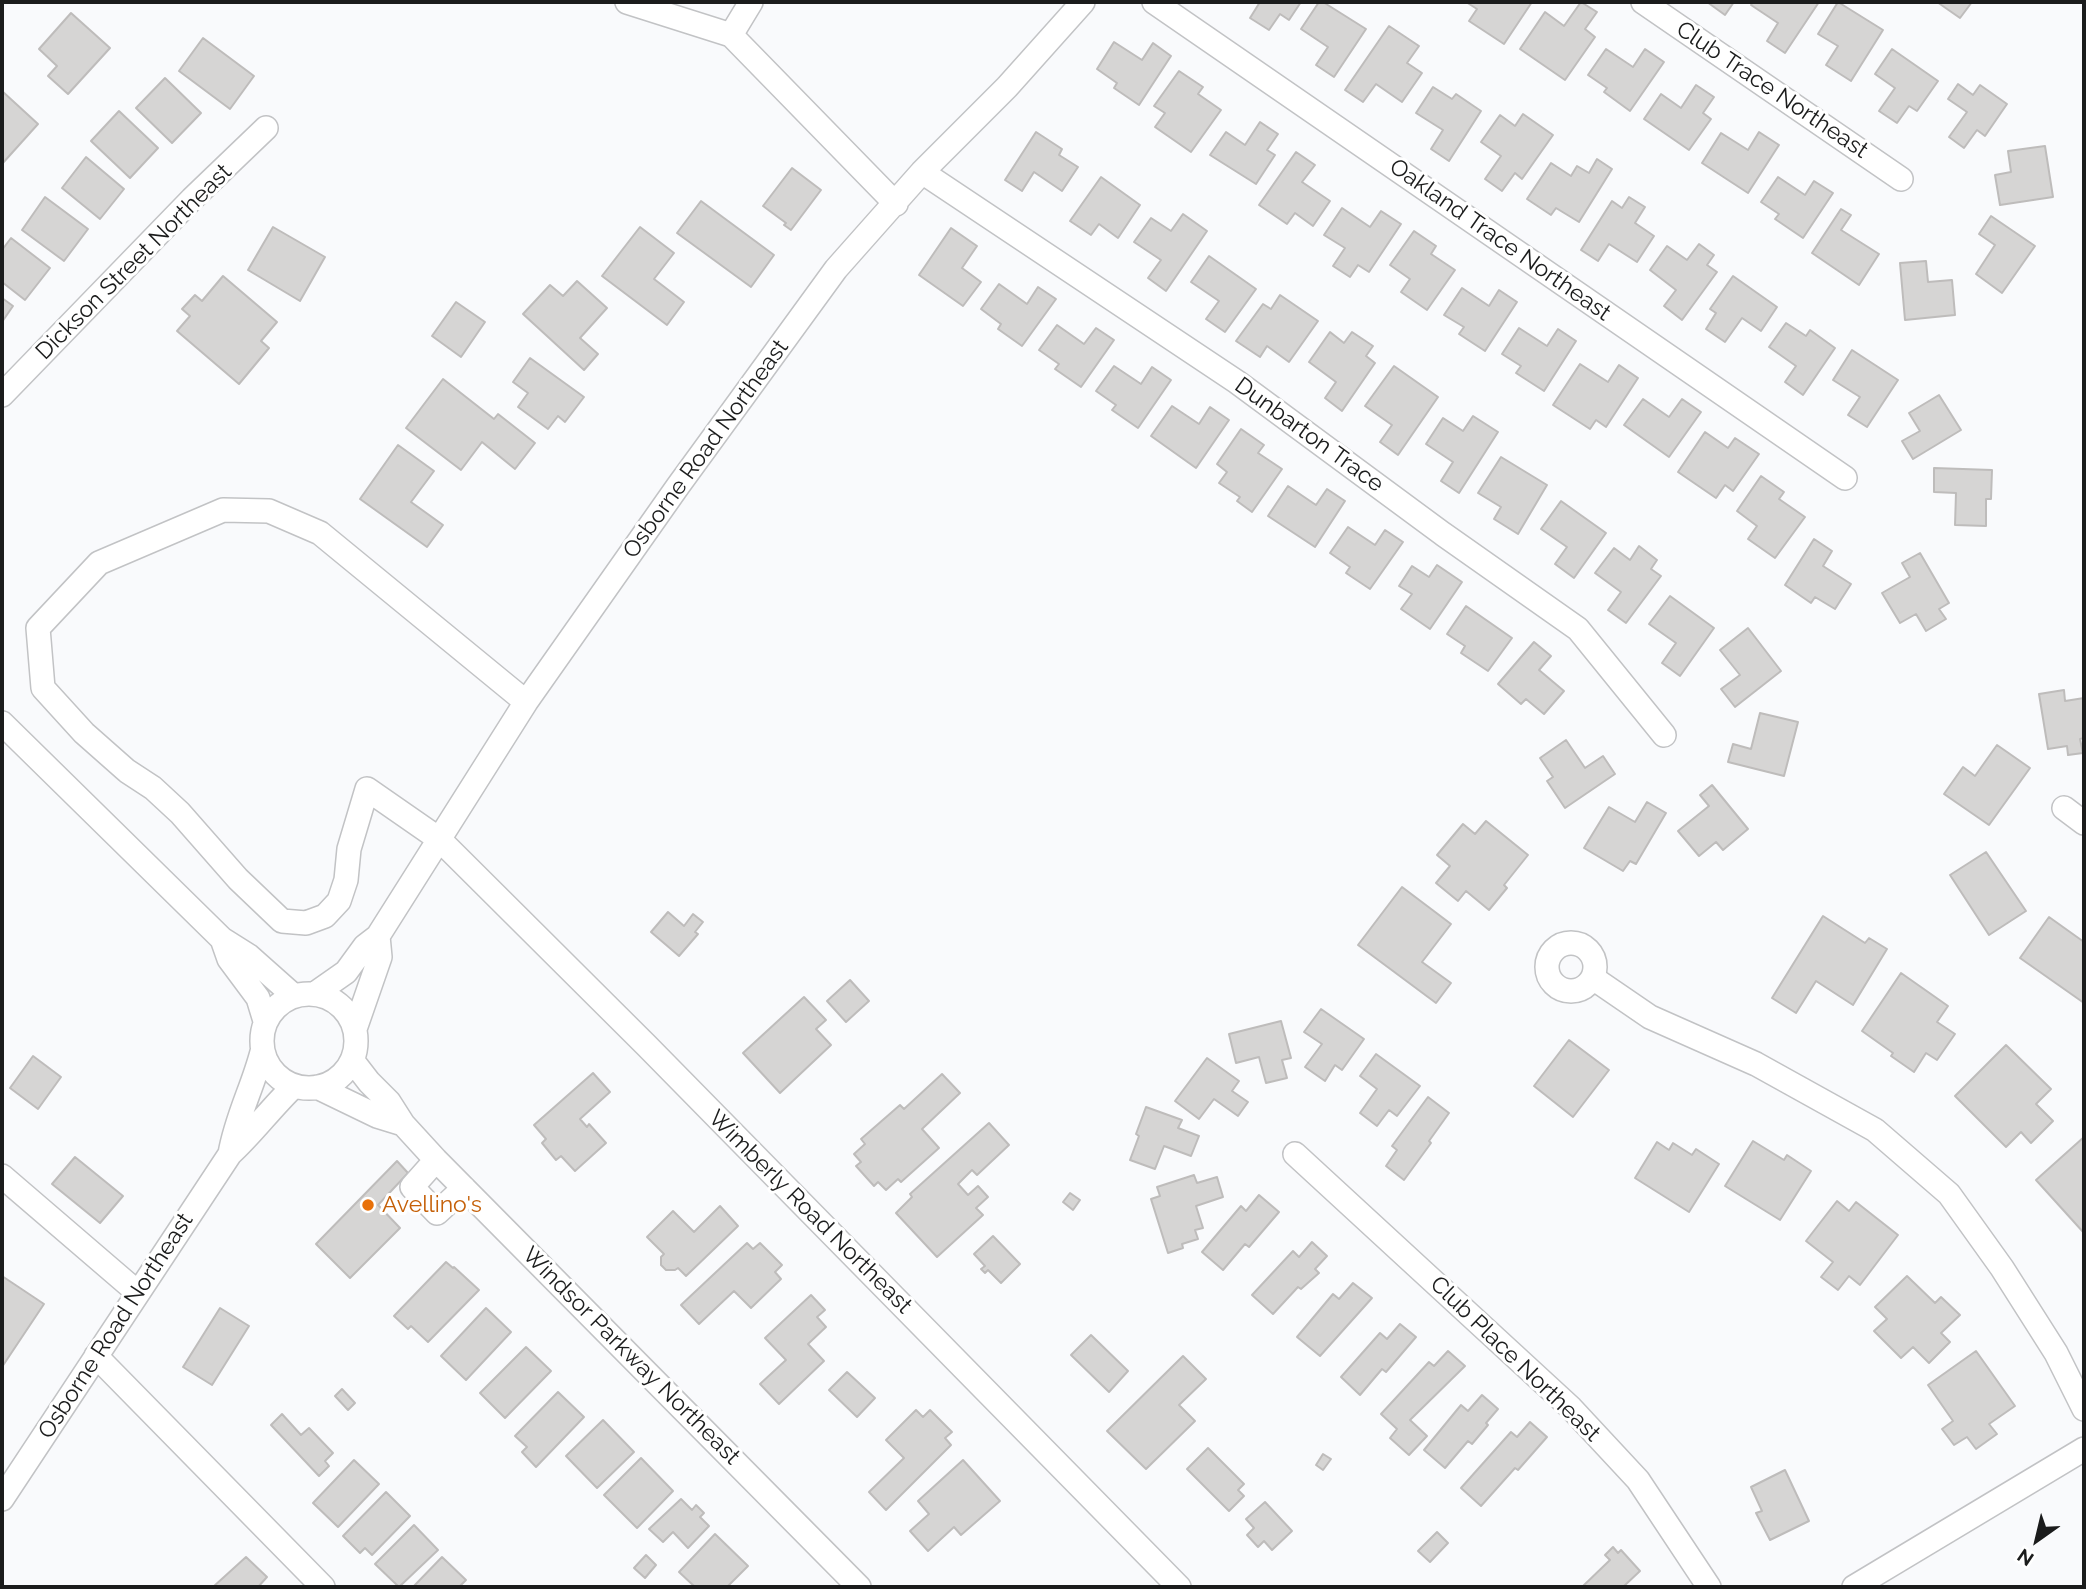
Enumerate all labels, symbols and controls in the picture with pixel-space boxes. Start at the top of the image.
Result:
street label: Club Trace Northeast [1671,16,1873,164]
street label: Oakland Trace Northeast [1384,153,1616,327]
street label: Dickson Street Northeast [30,158,238,366]
street label: Osborne Road Northeast [617,334,795,564]
street label: Dunbarton Trace [1229,372,1389,498]
street label: Wimberly Road Northeast [702,1104,918,1320]
place label: Avellino's [382,1191,482,1219]
marker: Avellino's [360,1197,376,1213]
street label: Osborne Road Northeast [33,1208,199,1444]
street label: Windsor Parkway Northeast [516,1241,746,1471]
street label: Club Place Northeast [1424,1271,1606,1447]
north arrow [2002,1505,2072,1575]
text: N [2013,1544,2037,1571]

